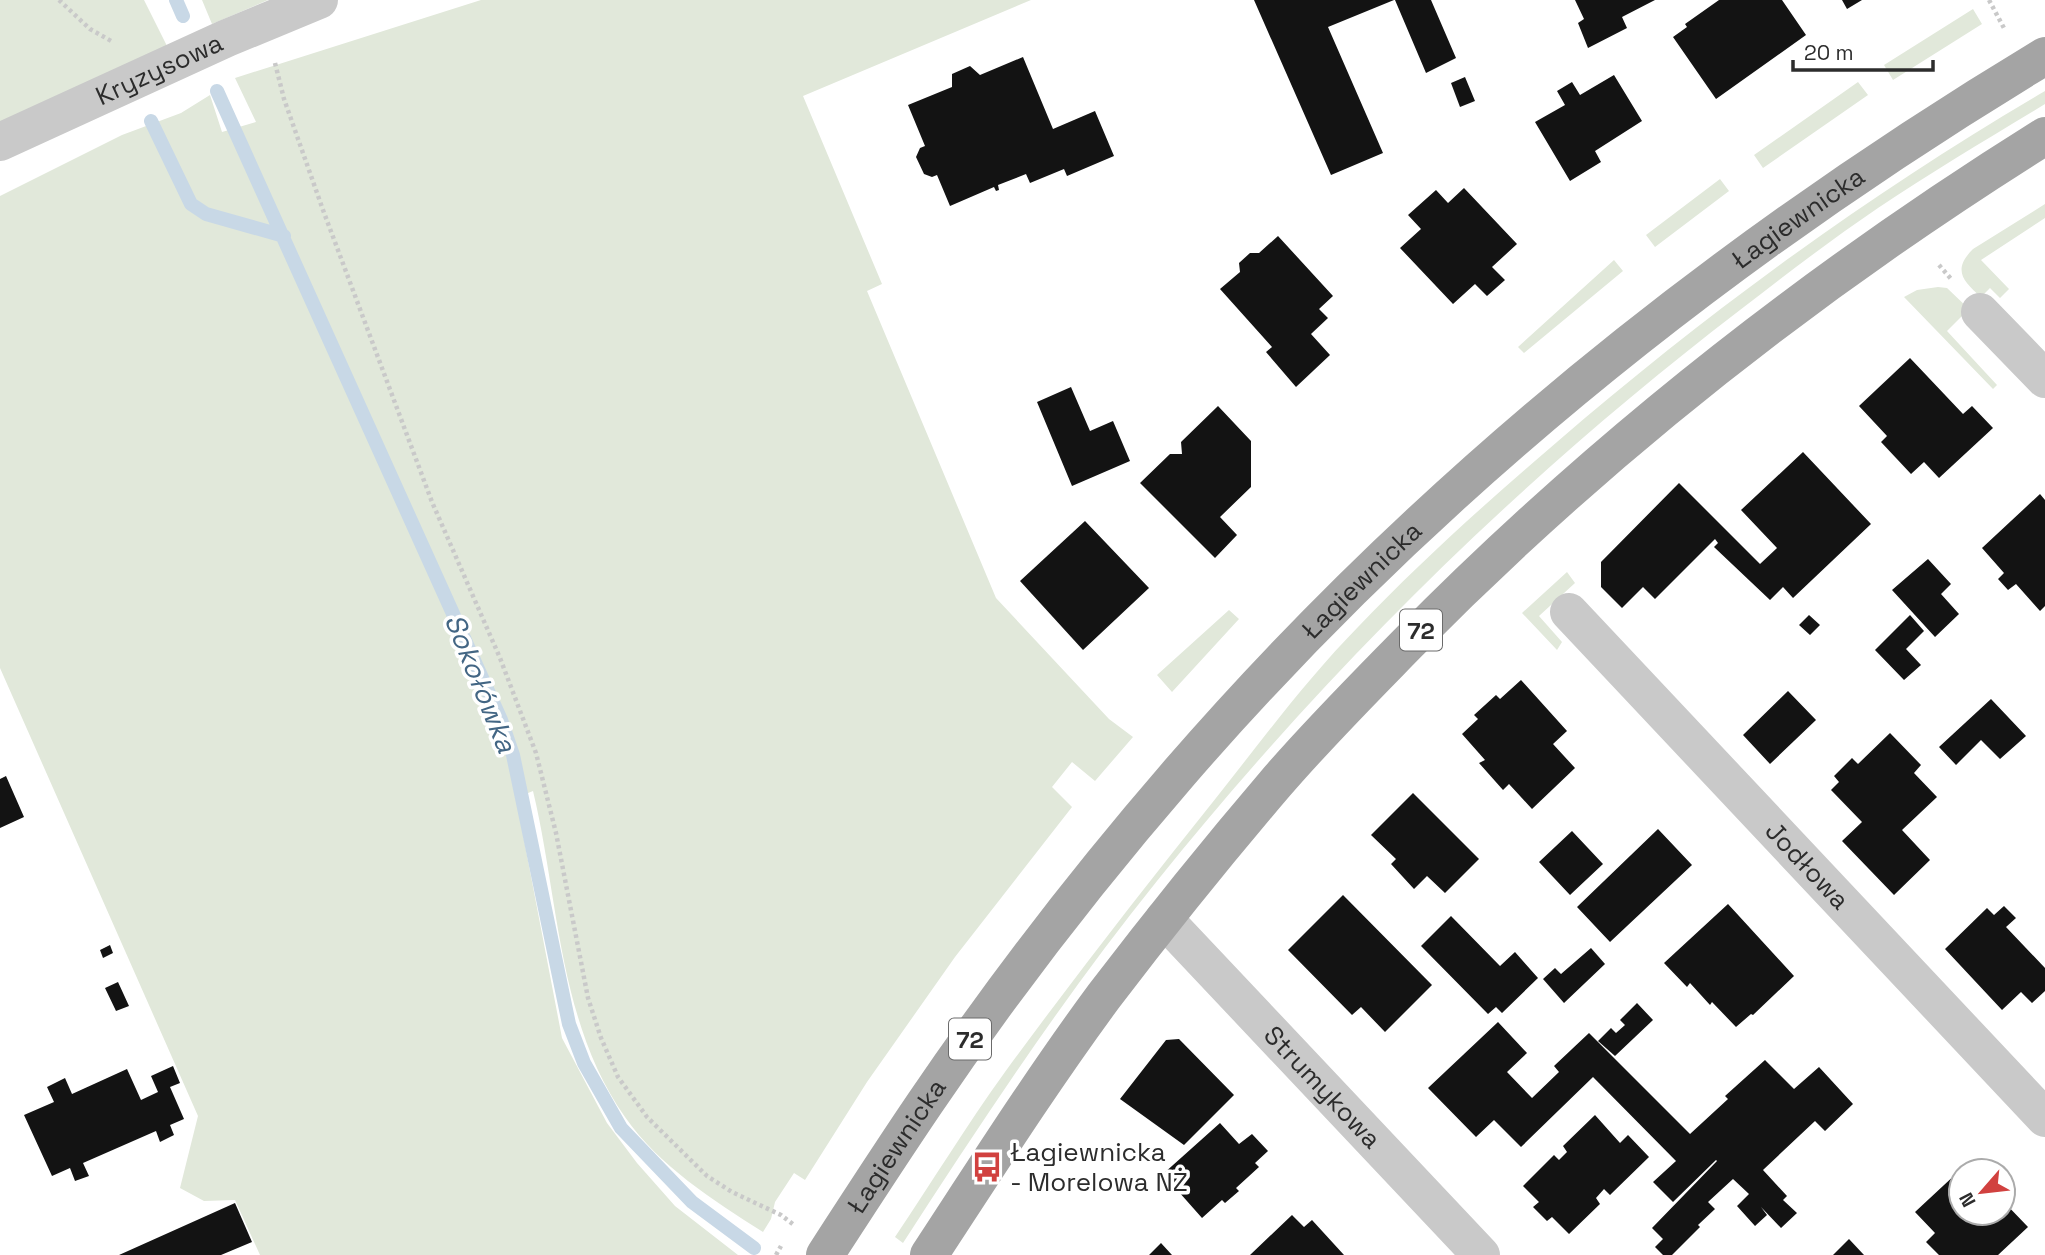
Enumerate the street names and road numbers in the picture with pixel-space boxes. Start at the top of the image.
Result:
street label: Kryzysowa [90,25,228,113]
street label: Łagiewnicka [1724,159,1871,277]
street label: Łagiewnicka [1294,514,1429,647]
road number: 72 [1400,610,1442,650]
street label: Jodłowa [1758,814,1857,917]
road number: 72 [949,1018,991,1059]
street label: Strumykowa [1256,1018,1389,1156]
street label: Łagiewnicka [839,1072,954,1221]

